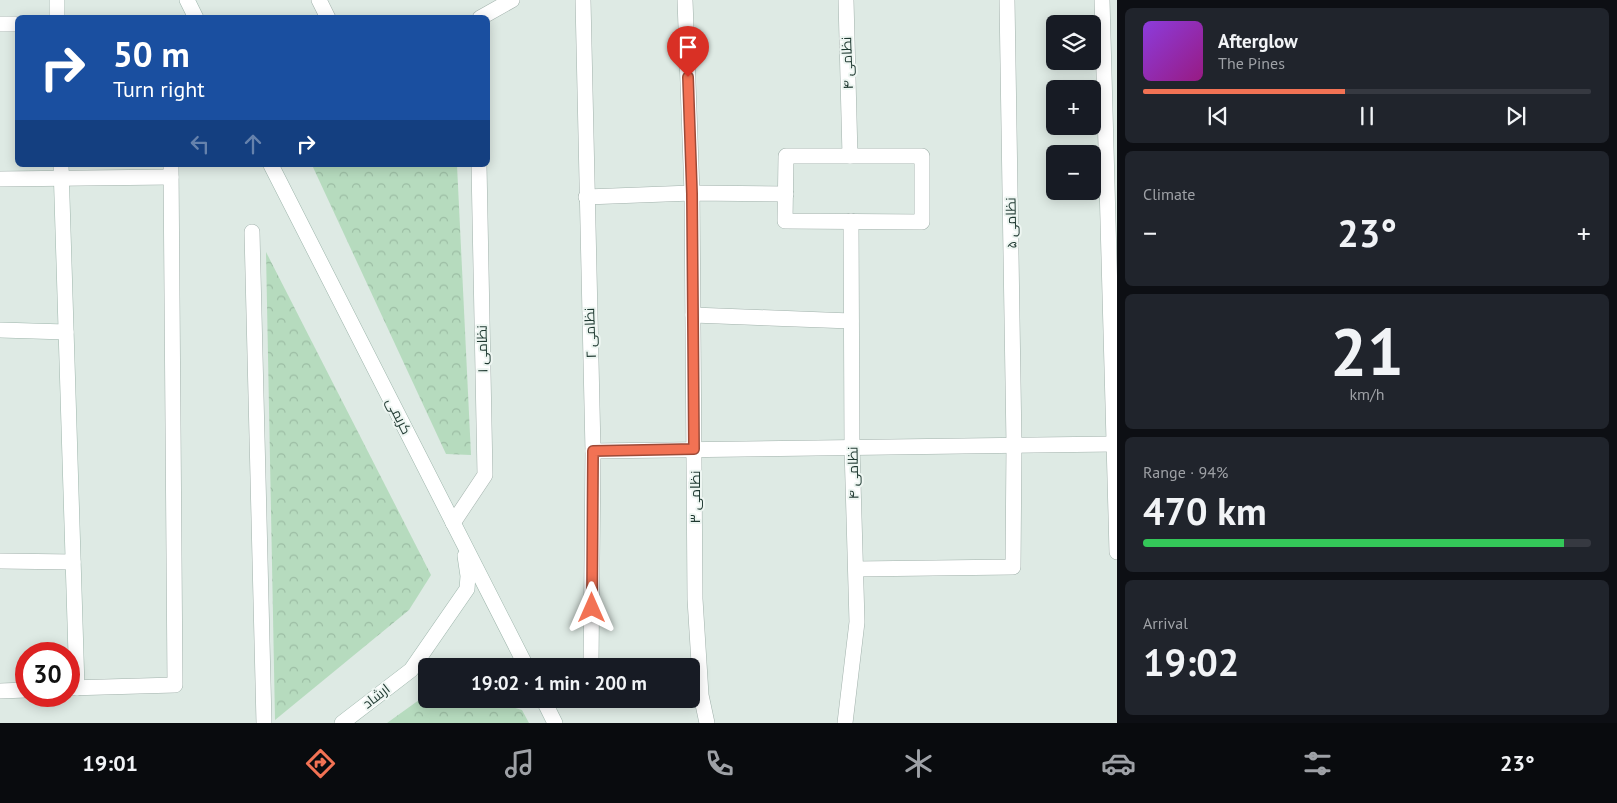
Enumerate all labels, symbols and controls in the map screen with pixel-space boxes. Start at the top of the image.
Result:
map controls [1046,15,1101,200]
button: layers [1046,15,1101,70]
pin [667,26,709,77]
text: Afterglow [1218,29,1298,53]
text: 50 m [113,31,190,77]
icon: arrive [674,33,702,61]
icon: right [30,35,95,100]
street label: نظامی ۴ [837,36,857,90]
text: The Pines [1218,53,1285,73]
text: Turn right [113,75,205,103]
button: + [1046,80,1101,135]
icon: previous [1204,102,1232,130]
icon: pause [1353,102,1381,130]
icon: next [1502,102,1530,130]
icon: left [186,130,214,158]
icon: ahead [239,130,267,158]
icon: right [292,130,320,158]
button: − [1046,145,1101,200]
text: Climate [1143,184,1195,204]
street label: نظامی ۵ [1002,197,1020,249]
text: 23° [1337,208,1397,257]
text: − [1143,214,1157,251]
text: + [1577,214,1591,251]
street label: نظامی ۲ [580,307,600,359]
text: 21 [1330,309,1404,393]
street label: نظامی ۱ [473,325,491,373]
text: km/h [1349,384,1385,404]
street label: کریمی [382,395,416,437]
street label: نظامی ۴ [844,446,862,500]
text: Range · 94% [1143,462,1228,482]
street label: نظامی ۳ [686,471,704,523]
text: 470 km [1143,486,1267,535]
position arrow [565,581,617,633]
text: Arrival [1143,613,1188,633]
text: 19:02 [1143,637,1239,686]
speed limit sign: 30 [15,642,80,707]
text: 19:02 · 1 min · 200 m [471,671,647,695]
street label: ارشاد [359,680,393,712]
icon: directions [303,746,338,781]
icon: music [502,746,537,781]
icon: phone [702,746,737,781]
icon: climate [901,746,936,781]
icon: car [1101,746,1136,781]
icon: filters [1300,746,1335,781]
text: 19:01 [82,749,138,777]
text: 23° [1500,749,1535,777]

